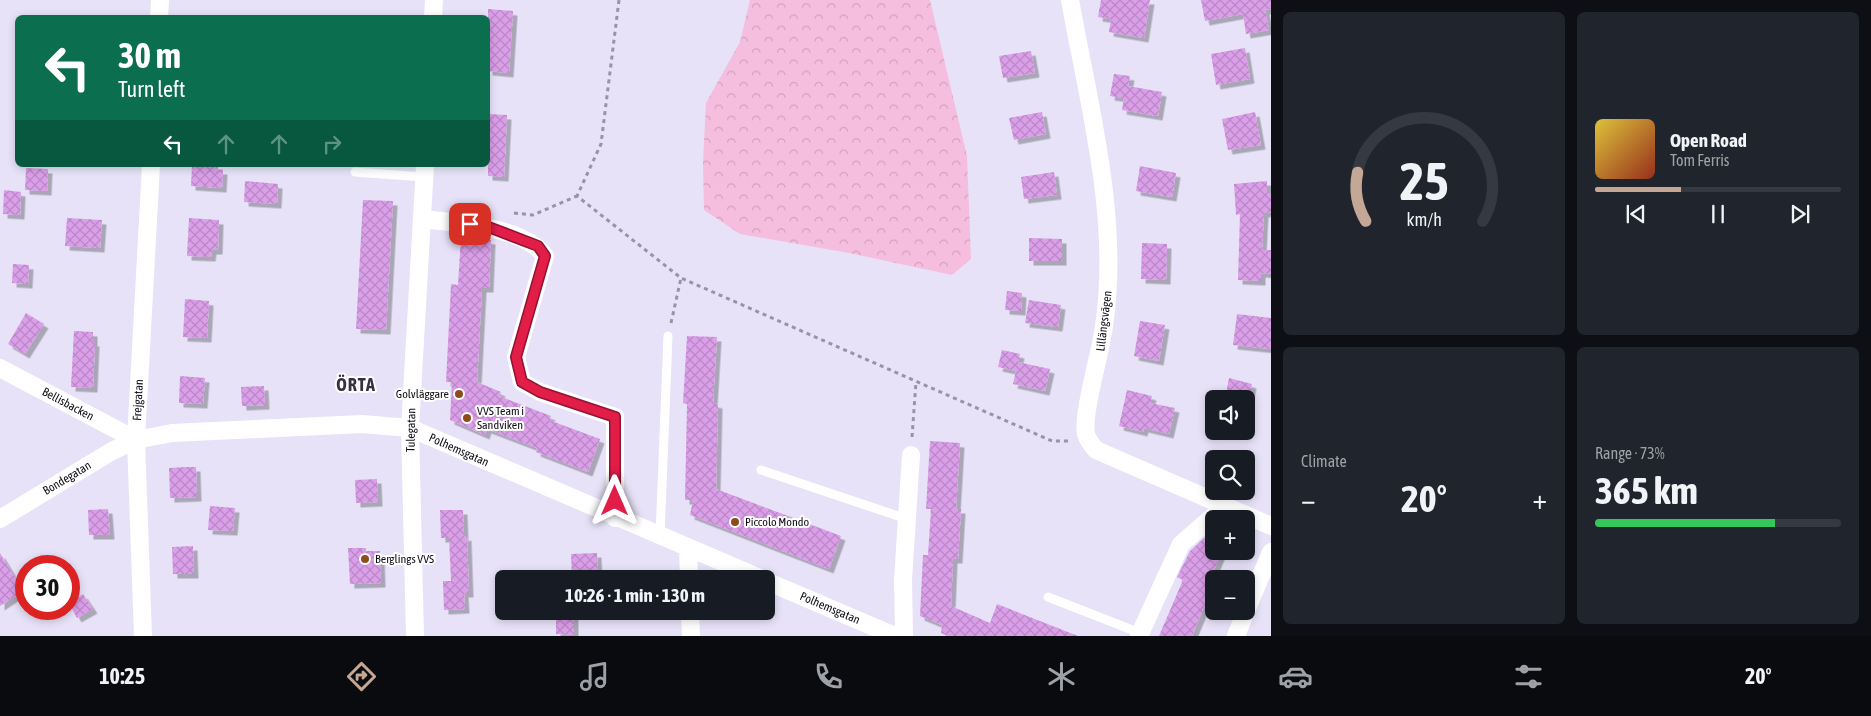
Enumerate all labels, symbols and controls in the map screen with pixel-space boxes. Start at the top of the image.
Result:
icon: left [35,35,100,100]
text: 30 m [118,35,181,75]
text: Turn left [118,76,185,102]
text: Open Road [1670,129,1747,151]
icon: left [159,130,187,158]
icon: ahead [212,130,240,158]
icon: ahead [265,130,293,158]
icon: right [318,130,346,158]
text: 25 [1400,151,1448,211]
text: Tom Ferris [1670,151,1729,169]
icon: previous [1622,200,1650,228]
icon: pause [1704,200,1732,228]
icon: next [1786,200,1814,228]
pin [449,203,491,245]
text: km/h [1406,209,1442,230]
icon: arrive [456,210,484,238]
street label: Lillängsvägen [1093,290,1115,352]
district label: ÖRTA [336,374,376,395]
street label: Frejgatan [130,379,146,421]
street label: Bellisbacken [40,385,96,423]
place label: Golvläggare [396,387,449,401]
marker: Golvläggare [453,388,465,400]
map controls [1205,390,1255,620]
button: sound [1205,390,1255,440]
place label: VVS Team i Sandviken [477,404,524,432]
street label: Tulegatan [404,408,418,452]
marker: VVS Team i Sandviken [461,412,473,424]
street label: Polhemsgatan [427,431,491,469]
text: Range · 73% [1595,444,1665,462]
button: search [1205,450,1255,500]
text: Climate [1301,452,1347,470]
street label: Bondegatan [40,458,94,498]
text: 365 km [1595,469,1698,512]
position arrow [588,474,640,526]
text: 20° [1401,477,1447,520]
text: − [1301,483,1316,515]
text: + [1532,483,1547,515]
button: + [1205,510,1255,560]
place label: Piccolo Mondo [745,515,809,529]
marker: Piccolo Mondo [729,516,741,528]
place label: Berglings VVS [375,552,434,566]
marker: Berglings VVS [359,553,371,565]
speed limit sign: 30 [15,555,80,620]
button: − [1205,570,1255,620]
text: 10:26 · 1 min · 130 m [565,584,705,606]
street label: Polhemsgatan [798,589,862,627]
icon: directions [344,659,379,694]
icon: music [577,659,612,694]
icon: phone [811,659,846,694]
icon: climate [1044,659,1079,694]
icon: car [1278,659,1313,694]
icon: filters [1511,659,1546,694]
text: 10:25 [99,663,145,689]
text: 20° [1745,663,1772,689]

